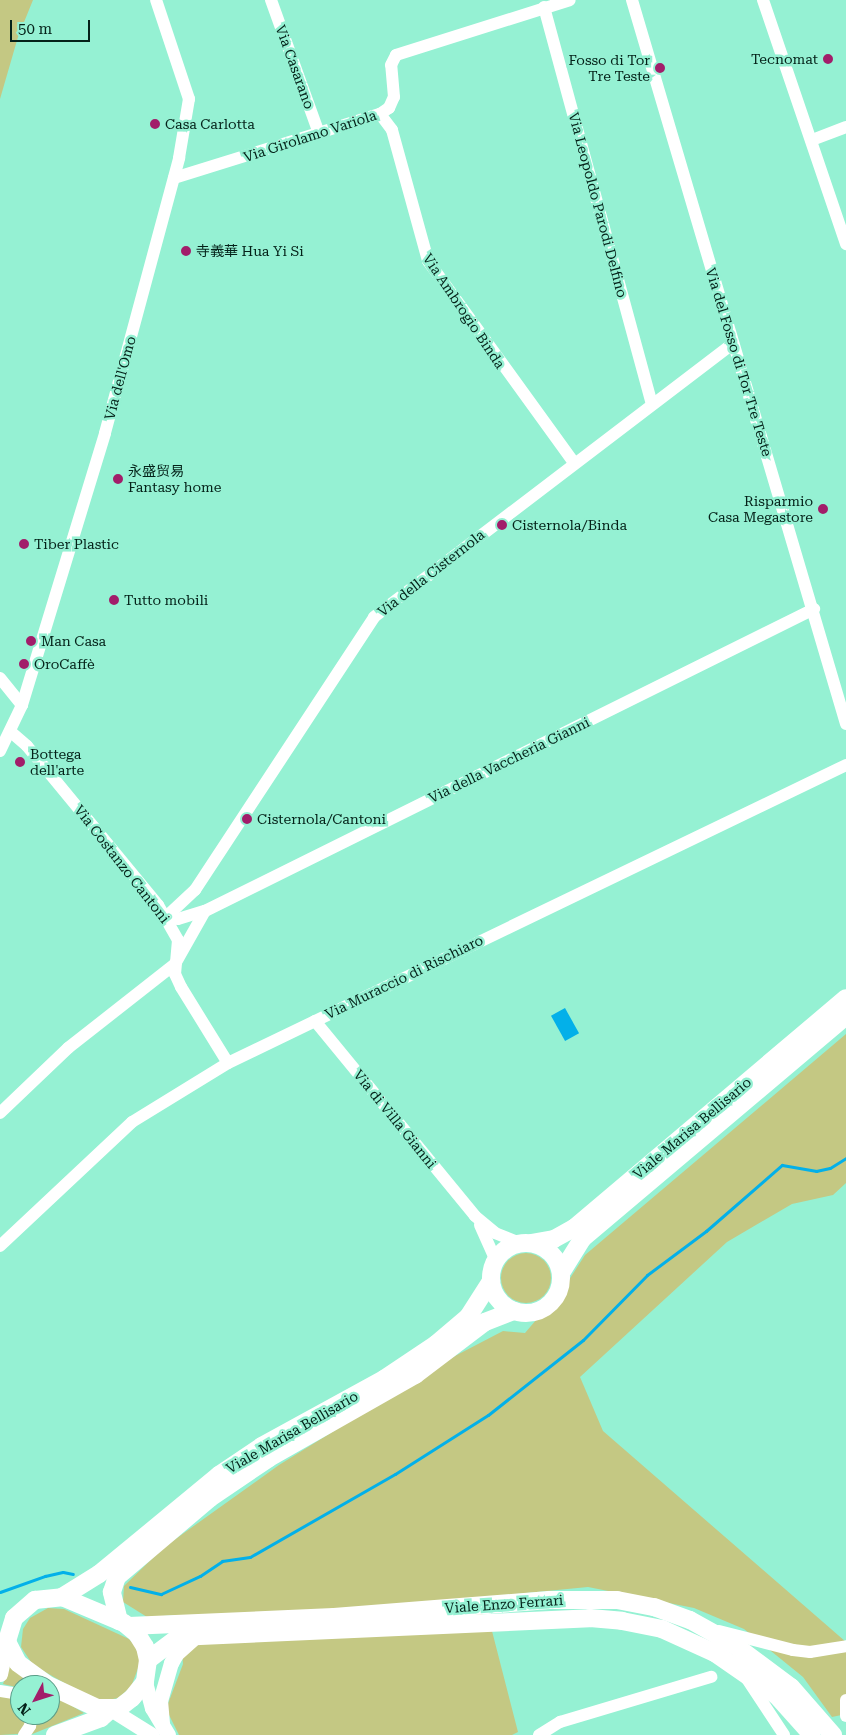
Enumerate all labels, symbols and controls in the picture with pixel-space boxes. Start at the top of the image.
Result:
scale bar [12,10,92,42]
text: 50 m [18,20,52,38]
street label: Via Casarano [272,23,318,111]
place label: Tecnomat [751,51,818,67]
place label: Fosso di Tor Tre Teste [569,52,650,84]
marker: Tecnomat [822,53,834,65]
marker: Fosso di Tor Tre Teste [654,62,666,74]
street label: Via Girolamo Variola [241,107,379,165]
street label: Via Leopoldo Parodi Delfino [565,111,631,299]
place label: Casa Carlotta [165,116,255,132]
marker: Casa Carlotta [149,118,161,130]
place label: 寺義華 Hua Yi Si [196,243,304,259]
marker: 寺義華 Hua Yi Si [180,245,192,257]
street label: Via Ambrogio Binda [419,250,509,372]
street label: Via del Fosso di Tor Tre Teste [702,266,776,458]
street label: Via dell'Omo [101,334,139,422]
place label: 永盛贸易 Fantasy home [128,463,221,496]
marker: 永盛贸易 Fantasy home [112,473,124,485]
place label: Risparmio Casa Megastore [708,493,813,526]
marker: Risparmio Casa Megastore [817,503,829,515]
place label: Cisternola/Binda [512,517,627,533]
marker: Cisternola/Binda [496,519,508,531]
street label: Via della Cisternola [374,526,488,620]
place label: Tiber Plastic [34,536,119,552]
marker: Tiber Plastic [18,538,30,550]
place label: Tutto mobili [124,592,208,608]
marker: Tutto mobili [108,594,120,606]
place label: Man Casa [41,633,106,649]
marker: Man Casa [25,635,37,647]
place label: OroCaffè [34,656,95,672]
marker: OroCaffè [18,658,30,670]
street label: Via della Vaccheria Gianni [426,714,592,806]
place label: Bottega dell'arte [30,746,84,779]
marker: Bottega dell'arte [14,756,26,768]
street label: Via Costanzo Cantoni [71,802,173,926]
place label: Cisternola/Cantoni [257,811,386,827]
marker: Cisternola/Cantoni [241,813,253,825]
street label: Via Muraccio di Rischiaro [322,931,486,1023]
street label: Via di Villa Gianni [350,1066,440,1172]
street label: Viale Marisa Bellisario [629,1074,755,1182]
street label: Viale Marisa Bellisario [223,1387,361,1477]
street label: Viale Enzo Ferrari [444,1591,564,1617]
north arrow [10,1675,60,1725]
text: N [15,1700,34,1718]

